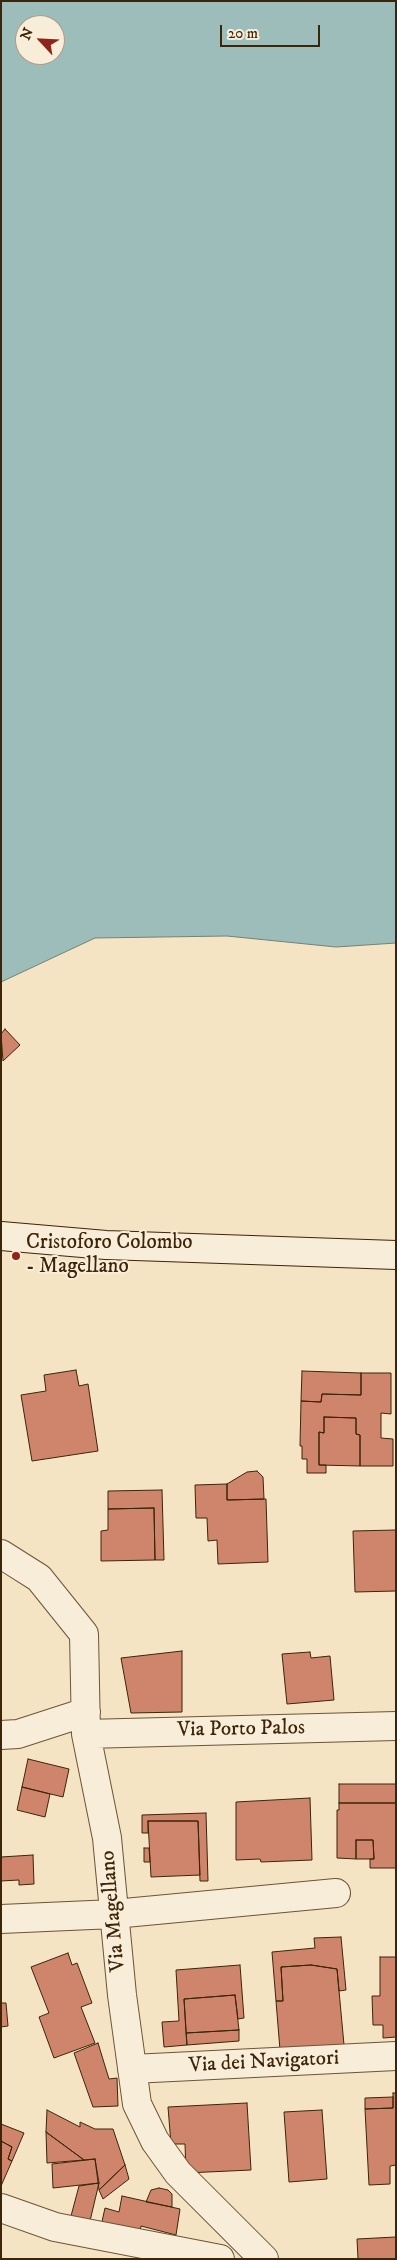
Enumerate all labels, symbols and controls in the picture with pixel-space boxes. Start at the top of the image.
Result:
north arrow [15,15,65,65]
scale bar [222,15,322,47]
text: 20 m [228,24,258,43]
text: N [17,25,38,43]
place label: Cristoforo Colombo - Magellano [26,1231,193,1281]
marker: Cristoforo Colombo - Magellano [10,1250,22,1262]
street label: Via Porto Palos [177,1716,305,1744]
street label: Via Magellano [96,1849,132,1973]
street label: Via dei Navigatori [188,2046,340,2080]

